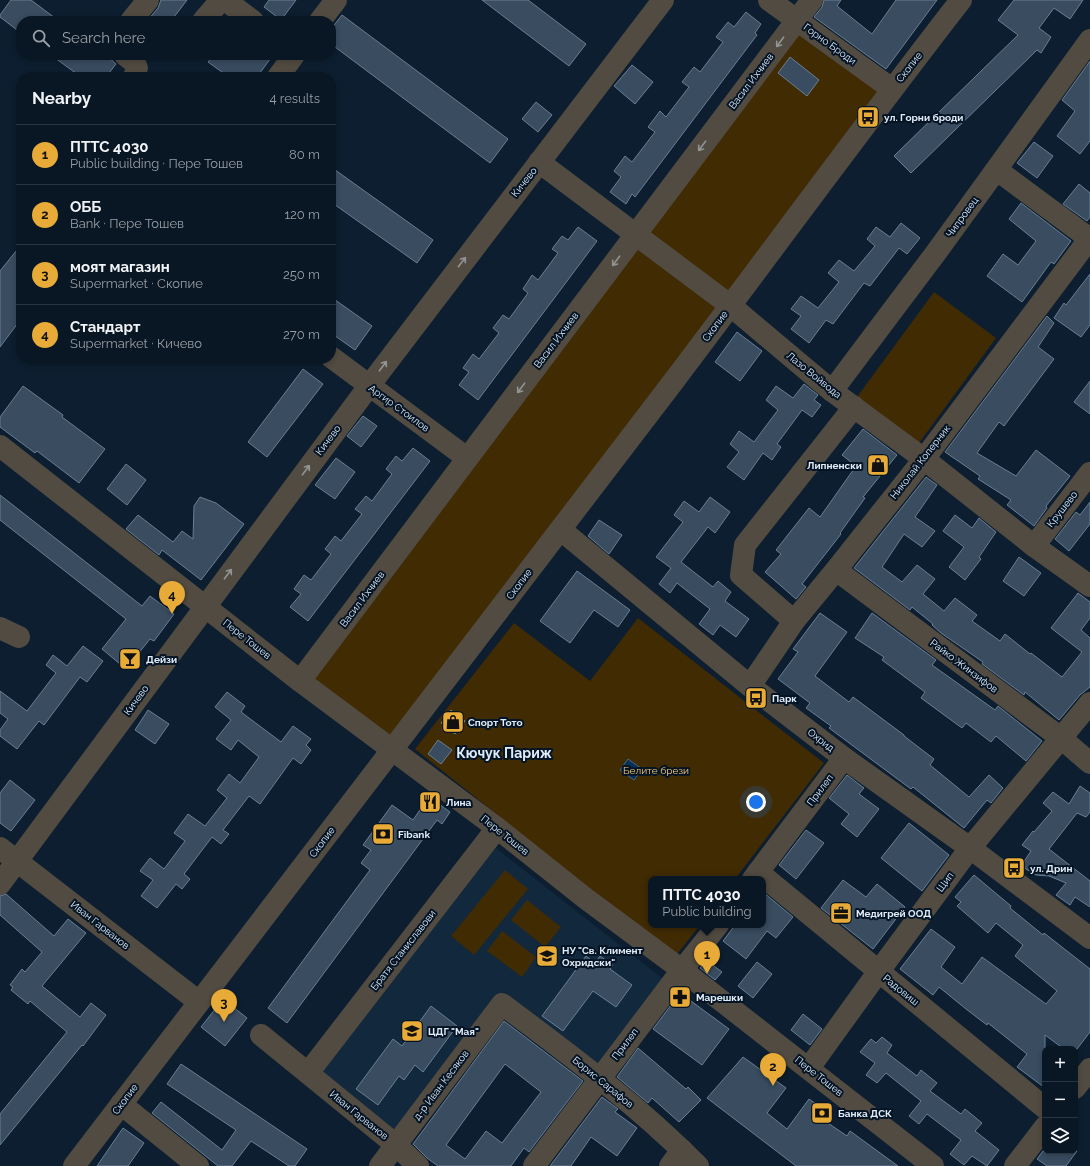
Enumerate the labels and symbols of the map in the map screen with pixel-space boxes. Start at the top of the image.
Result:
street label: Горно Броди [802,21,858,67]
one-way arrow [776,37,784,48]
street label: Скопие [894,50,924,84]
street label: Васил Ихчиев [727,51,775,111]
bus stop icon: ул. Горни броди [855,104,881,130]
place label: ул. Горни броди [884,112,964,123]
one-way arrow [698,141,706,152]
street label: Кичево [509,165,539,199]
street label: Чипровец [944,195,980,239]
one-way arrow [611,256,620,267]
one-way arrow [458,257,466,268]
street label: Скопие [700,309,730,343]
street label: Васил Ихчиев [532,310,580,370]
street label: Лазо Войвода [785,350,843,400]
one-way arrow [379,360,388,371]
street label: Аргир Стоилов [367,382,431,434]
one-way arrow [516,382,525,393]
street label: Кичево [313,423,343,457]
street label: Николай Коперник [888,423,952,501]
shop icon: Липненски [865,452,891,478]
place label: Липненски [807,460,862,471]
one-way arrow [301,465,310,476]
street label: Крушево [1044,489,1080,529]
street label: Скопие [504,567,534,601]
one-way arrow [224,569,232,580]
street label: Васил Ихчиев [338,569,386,629]
pin: 4 [159,581,185,614]
street label: Пере Тошев [221,617,273,661]
street label: Райко Жинзифов [928,637,1000,695]
bar icon: Дейзи [117,646,143,672]
place label: Дейзи [146,654,177,665]
street label: Кичево [121,683,151,717]
bus stop icon: Парк [743,685,769,711]
place label: Парк [772,693,797,704]
shop icon: Спорт Тото [440,709,466,735]
place label: Спорт Тото [468,717,523,728]
street label: Охрид [806,726,837,754]
district label: Кючук Париж [456,745,552,761]
park label: Белите брези [623,765,689,776]
street label: Прилеп [805,772,835,808]
restaurant icon: Лина [417,789,443,815]
your location [746,792,766,812]
place label: Лина [446,797,472,808]
street label: Пере Тошев [479,813,531,857]
bank icon: Fibank [370,821,396,847]
street label: Скопие [307,825,337,859]
place label: Fibank [398,829,430,840]
bus stop icon: ул. Дрин [1001,855,1027,881]
place label: ул. Дрин [1030,863,1073,874]
street label: Щип [934,870,956,894]
street label: Иван Гарванов [68,899,132,951]
office icon: Медигрей ООД [828,900,854,926]
street label: Братя Станиславови [368,908,438,992]
place label: Медигрей ООД [856,908,931,919]
pin: 1 [694,941,720,974]
school or university icon: НУ "Св. Климент Охридски" [534,943,560,969]
place label: НУ "Св. Климент Охридски" [562,945,642,968]
street label: Радовиш [881,972,921,1008]
pharmacy icon: Марешки [667,984,693,1010]
pin: 3 [211,989,237,1022]
place label: Марешки [696,992,743,1003]
school or university icon: ЦДГ "Мая" [399,1018,425,1044]
place label: ЦДГ "Мая" [428,1026,479,1037]
street label: Прилеп [610,1026,640,1062]
street label: д-р Иван Кесяков [411,1048,471,1122]
pin: 2 [760,1053,786,1086]
street label: Борис Сарафов [570,1054,636,1110]
street label: Пере Тошев [793,1054,845,1098]
street label: Скопие [110,1082,140,1116]
street label: Иван Гарванов [328,1088,390,1142]
bank icon: Банка ДСК [809,1100,835,1126]
place label: Банка ДСК [838,1108,892,1119]

